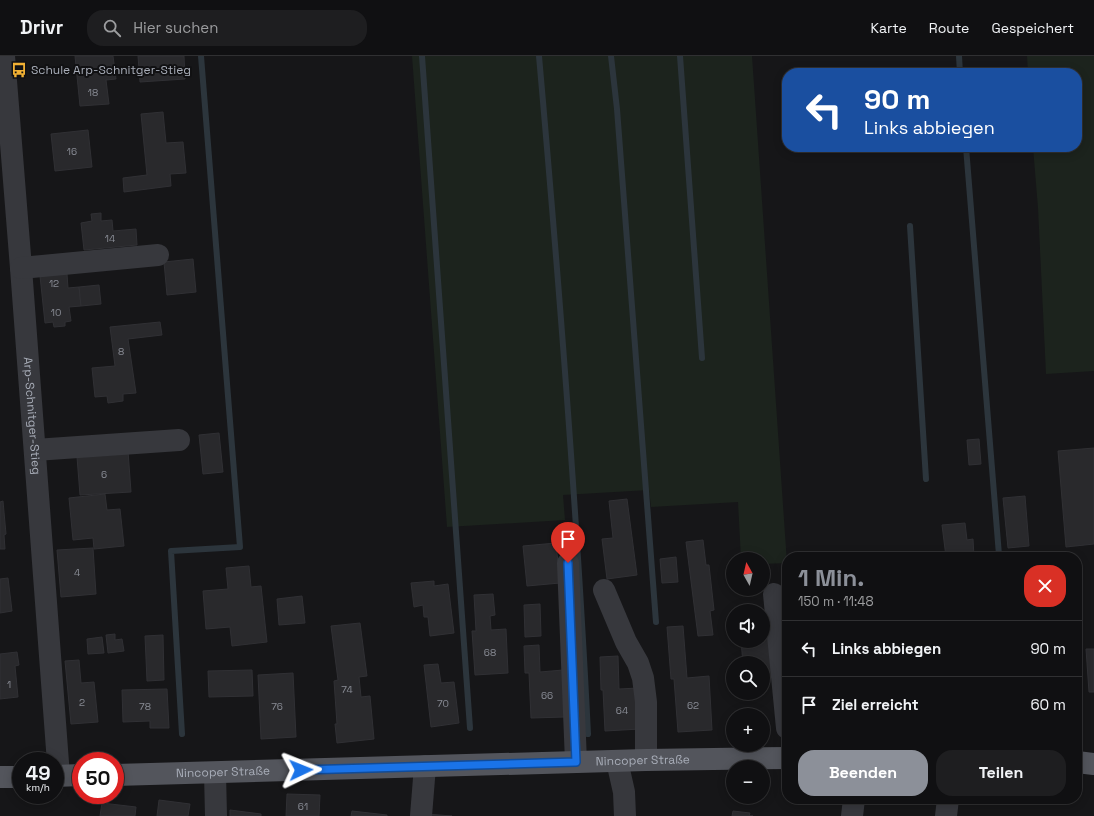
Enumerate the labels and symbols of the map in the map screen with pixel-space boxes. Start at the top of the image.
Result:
bus stop icon: Schule Arp-Schnitger-Stieg [10,61,28,79]
place label: Schule Arp-Schnitger-Stieg [31,62,191,78]
house number: 18 [88,86,98,99]
house number: 16 [67,145,77,158]
house number: 14 [105,232,115,245]
house number: 12 [49,277,59,290]
house number: 10 [51,306,61,319]
house number: 8 [118,345,124,358]
street label: Arp-Schnitger-Stieg [20,356,44,475]
house number: 6 [101,468,107,481]
pin [551,522,585,563]
north arrow [726,552,770,596]
house number: 4 [74,566,80,579]
house number: 68 [484,646,496,659]
house number: 1 [7,678,11,691]
house number: 74 [341,683,353,696]
house number: 66 [541,689,553,702]
house number: 2 [79,696,85,709]
house number: 70 [437,697,449,710]
house number: 62 [687,699,699,712]
house number: 78 [139,700,151,713]
house number: 76 [271,700,283,713]
house number: 64 [616,704,628,717]
position arrow [280,749,322,791]
street label: Nincoper Straße [596,751,690,769]
speed limit sign: 50 [72,752,124,804]
street label: Nincoper Straße [176,763,270,781]
house number: 61 [298,800,308,813]

